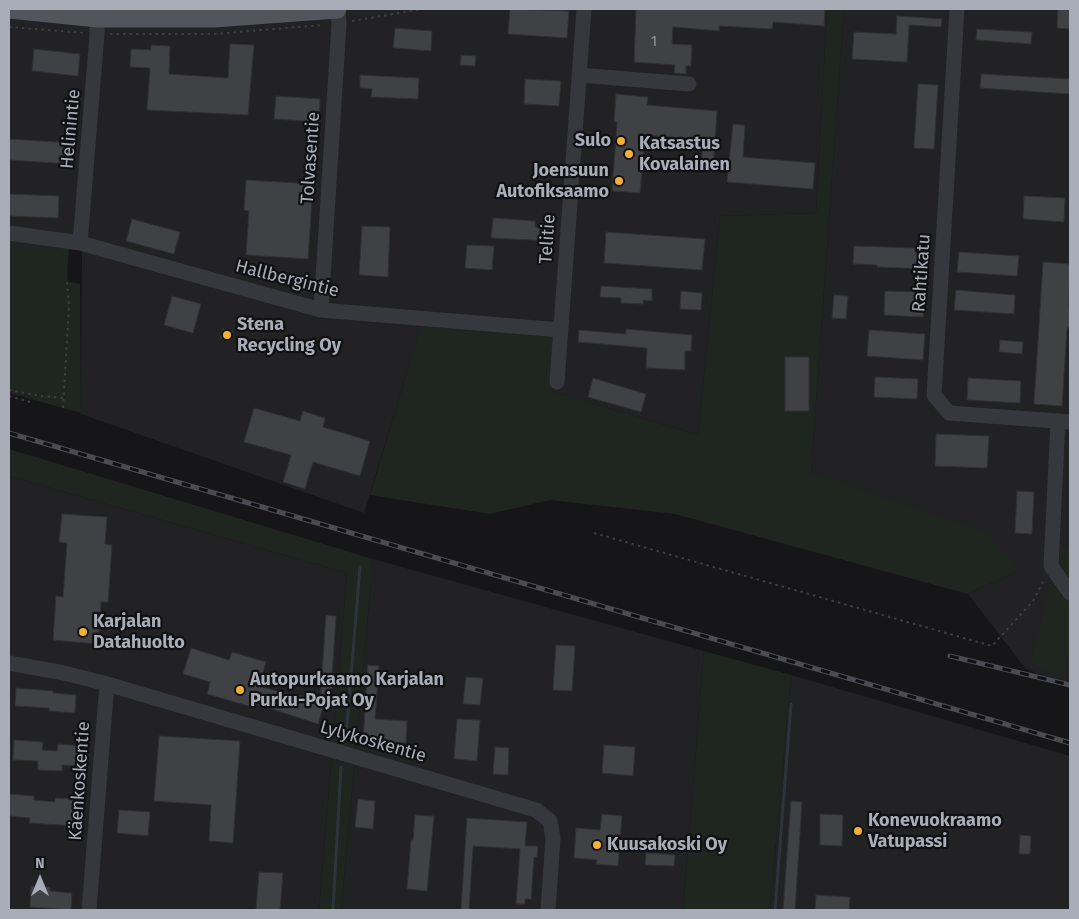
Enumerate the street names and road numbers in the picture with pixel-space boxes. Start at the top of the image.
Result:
street label: Helinintie [57,88,85,170]
street label: Tolvasentie [297,111,325,205]
street label: Telitie [535,213,561,265]
street label: Rahtikatu [908,233,936,313]
street label: Hallbergintie [233,256,341,302]
street label: Lylykoskentie [317,717,429,767]
street label: Käenkoskentie [65,721,95,841]

